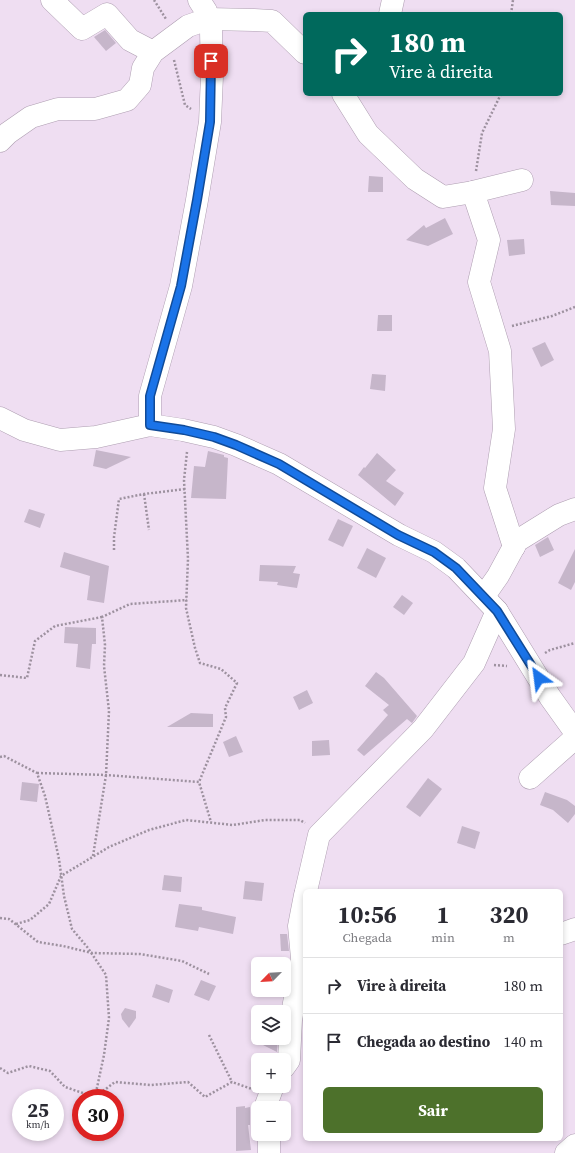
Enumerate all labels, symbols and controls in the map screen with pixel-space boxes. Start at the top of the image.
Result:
text: 180 m [389,23,466,61]
icon: right [323,28,375,80]
pin [194,44,228,78]
icon: arrive [200,50,222,72]
text: Vire à direita [389,59,493,84]
position arrow [518,657,560,699]
text: 10:56 [338,898,397,931]
text: 1 [437,898,450,931]
text: 320 [489,898,528,931]
text: Chegada [342,929,392,946]
text: min [431,929,455,946]
text: m [503,929,515,946]
north arrow [251,957,291,997]
map controls [251,957,291,1141]
icon: right [323,975,345,997]
text: Vire à direita [357,975,446,996]
text: 180 m [503,975,543,996]
button: layers [251,1005,291,1045]
icon: arrive [323,1031,345,1053]
text: Chegada ao destino [357,1031,490,1052]
text: 140 m [503,1031,543,1052]
button: + [251,1053,291,1093]
button: Sair [323,1087,543,1133]
speed limit sign: 30 [72,1089,124,1141]
text: 25 [27,1096,49,1124]
button: − [251,1101,291,1141]
text: km/h [26,1118,50,1131]

